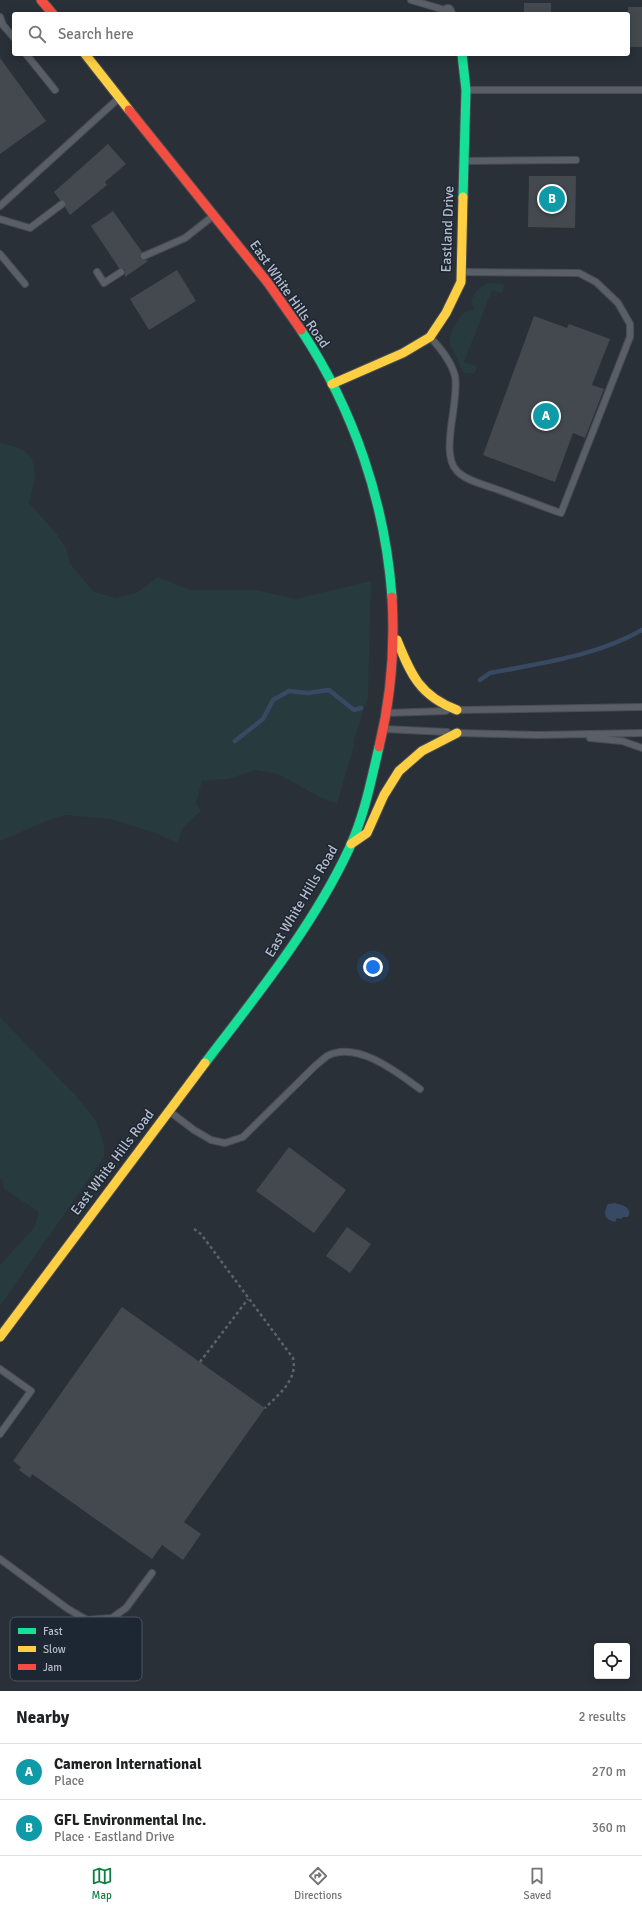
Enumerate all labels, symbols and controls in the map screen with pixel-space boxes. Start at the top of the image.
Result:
search box [12,12,630,56]
icon: search [26,23,48,45]
text: Search here [58,25,134,43]
pin: B [539,184,565,214]
street label: Eastland Drive [437,185,458,273]
street label: East White Hills Road [246,237,333,351]
pin: A [533,401,559,431]
street label: East White Hills Road [261,842,342,960]
your location [363,957,383,977]
street label: East White Hills Road [67,1106,158,1218]
legend [10,1617,142,1681]
text: Fast [43,1625,63,1638]
text: Slow [43,1643,66,1656]
map controls [594,1643,630,1679]
button: locate [594,1643,630,1679]
text: Jam [43,1661,62,1674]
text: Nearby [16,1707,69,1728]
text: 2 results [578,1709,626,1725]
text: Cameron International [54,1755,202,1773]
text: A [25,1764,33,1780]
text: 270 m [592,1764,626,1780]
text: Place [54,1773,84,1789]
text: GFL Environmental Inc. [54,1811,206,1829]
text: B [25,1820,33,1836]
text: 360 m [592,1820,626,1836]
text: Place · Eastland Drive [54,1829,174,1845]
tab: Map [91,1865,113,1902]
tab: Directions [294,1865,342,1902]
tab: Saved [524,1865,551,1902]

